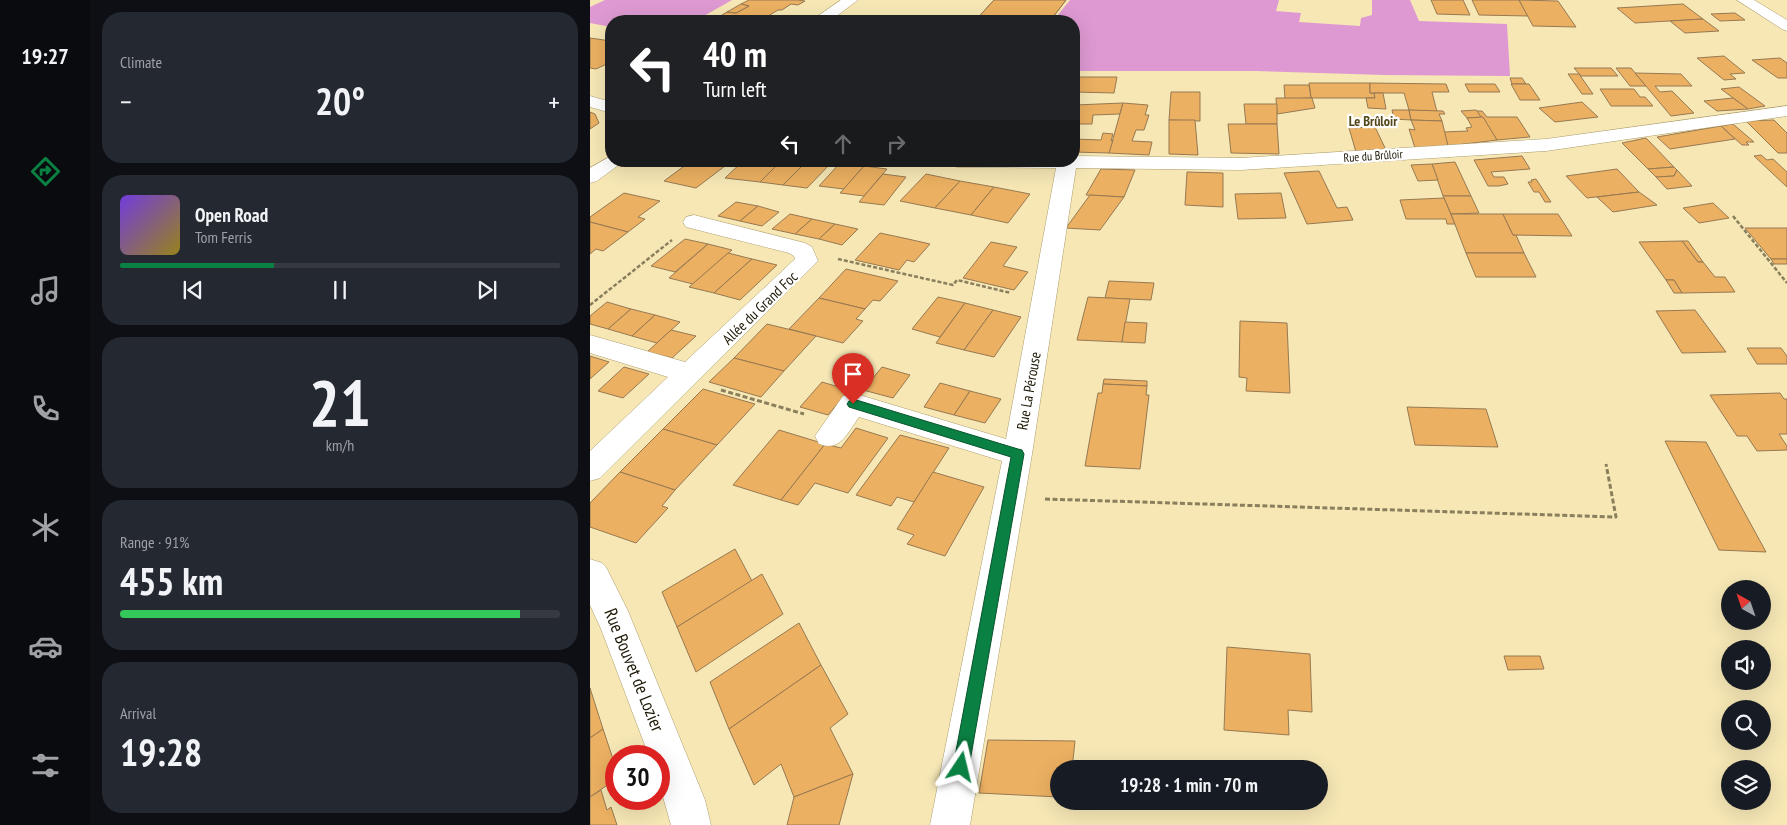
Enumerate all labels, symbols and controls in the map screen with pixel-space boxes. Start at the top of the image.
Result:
text: 40 m [703,31,767,77]
icon: left [620,35,685,100]
text: 19:27 [21,42,69,70]
text: Climate [120,52,162,72]
text: Turn left [703,75,767,103]
text: 20° [315,76,365,125]
text: − [120,83,132,120]
text: + [548,83,560,120]
district label: Le Brûloir [1349,112,1398,130]
icon: left [776,130,804,158]
icon: ahead [829,130,857,158]
icon: right [882,130,910,158]
street label: Rue du Brûloir [1343,146,1404,165]
icon: directions [28,154,63,189]
text: Open Road [195,203,268,227]
text: Tom Ferris [195,227,252,247]
street label: Allée du Grand Foc [718,266,802,348]
icon: music [28,273,63,308]
icon: previous [179,276,207,304]
icon: pause [326,276,354,304]
icon: next [473,276,501,304]
street label: Rue La Pérouse [1012,350,1045,432]
pin [832,353,874,404]
text: 21 [309,360,371,444]
icon: arrive [839,360,867,388]
icon: phone [28,391,63,426]
text: km/h [326,435,354,455]
icon: climate [28,510,63,545]
text: Range · 91% [120,532,189,552]
text: 455 km [120,556,223,605]
north arrow [1721,580,1771,630]
map controls [1721,580,1771,810]
street label: Rue Bouvet de Lozier [599,605,670,735]
icon: car [28,629,63,664]
button: sound [1721,640,1771,690]
button: search [1721,700,1771,750]
text: Arrival [120,703,156,723]
text: 19:28 [120,727,202,776]
position arrow [934,740,986,792]
speed limit sign: 30 [605,745,670,810]
icon: filters [28,748,63,783]
button: layers [1721,760,1771,810]
text: 19:28 · 1 min · 70 m [1120,773,1258,797]

